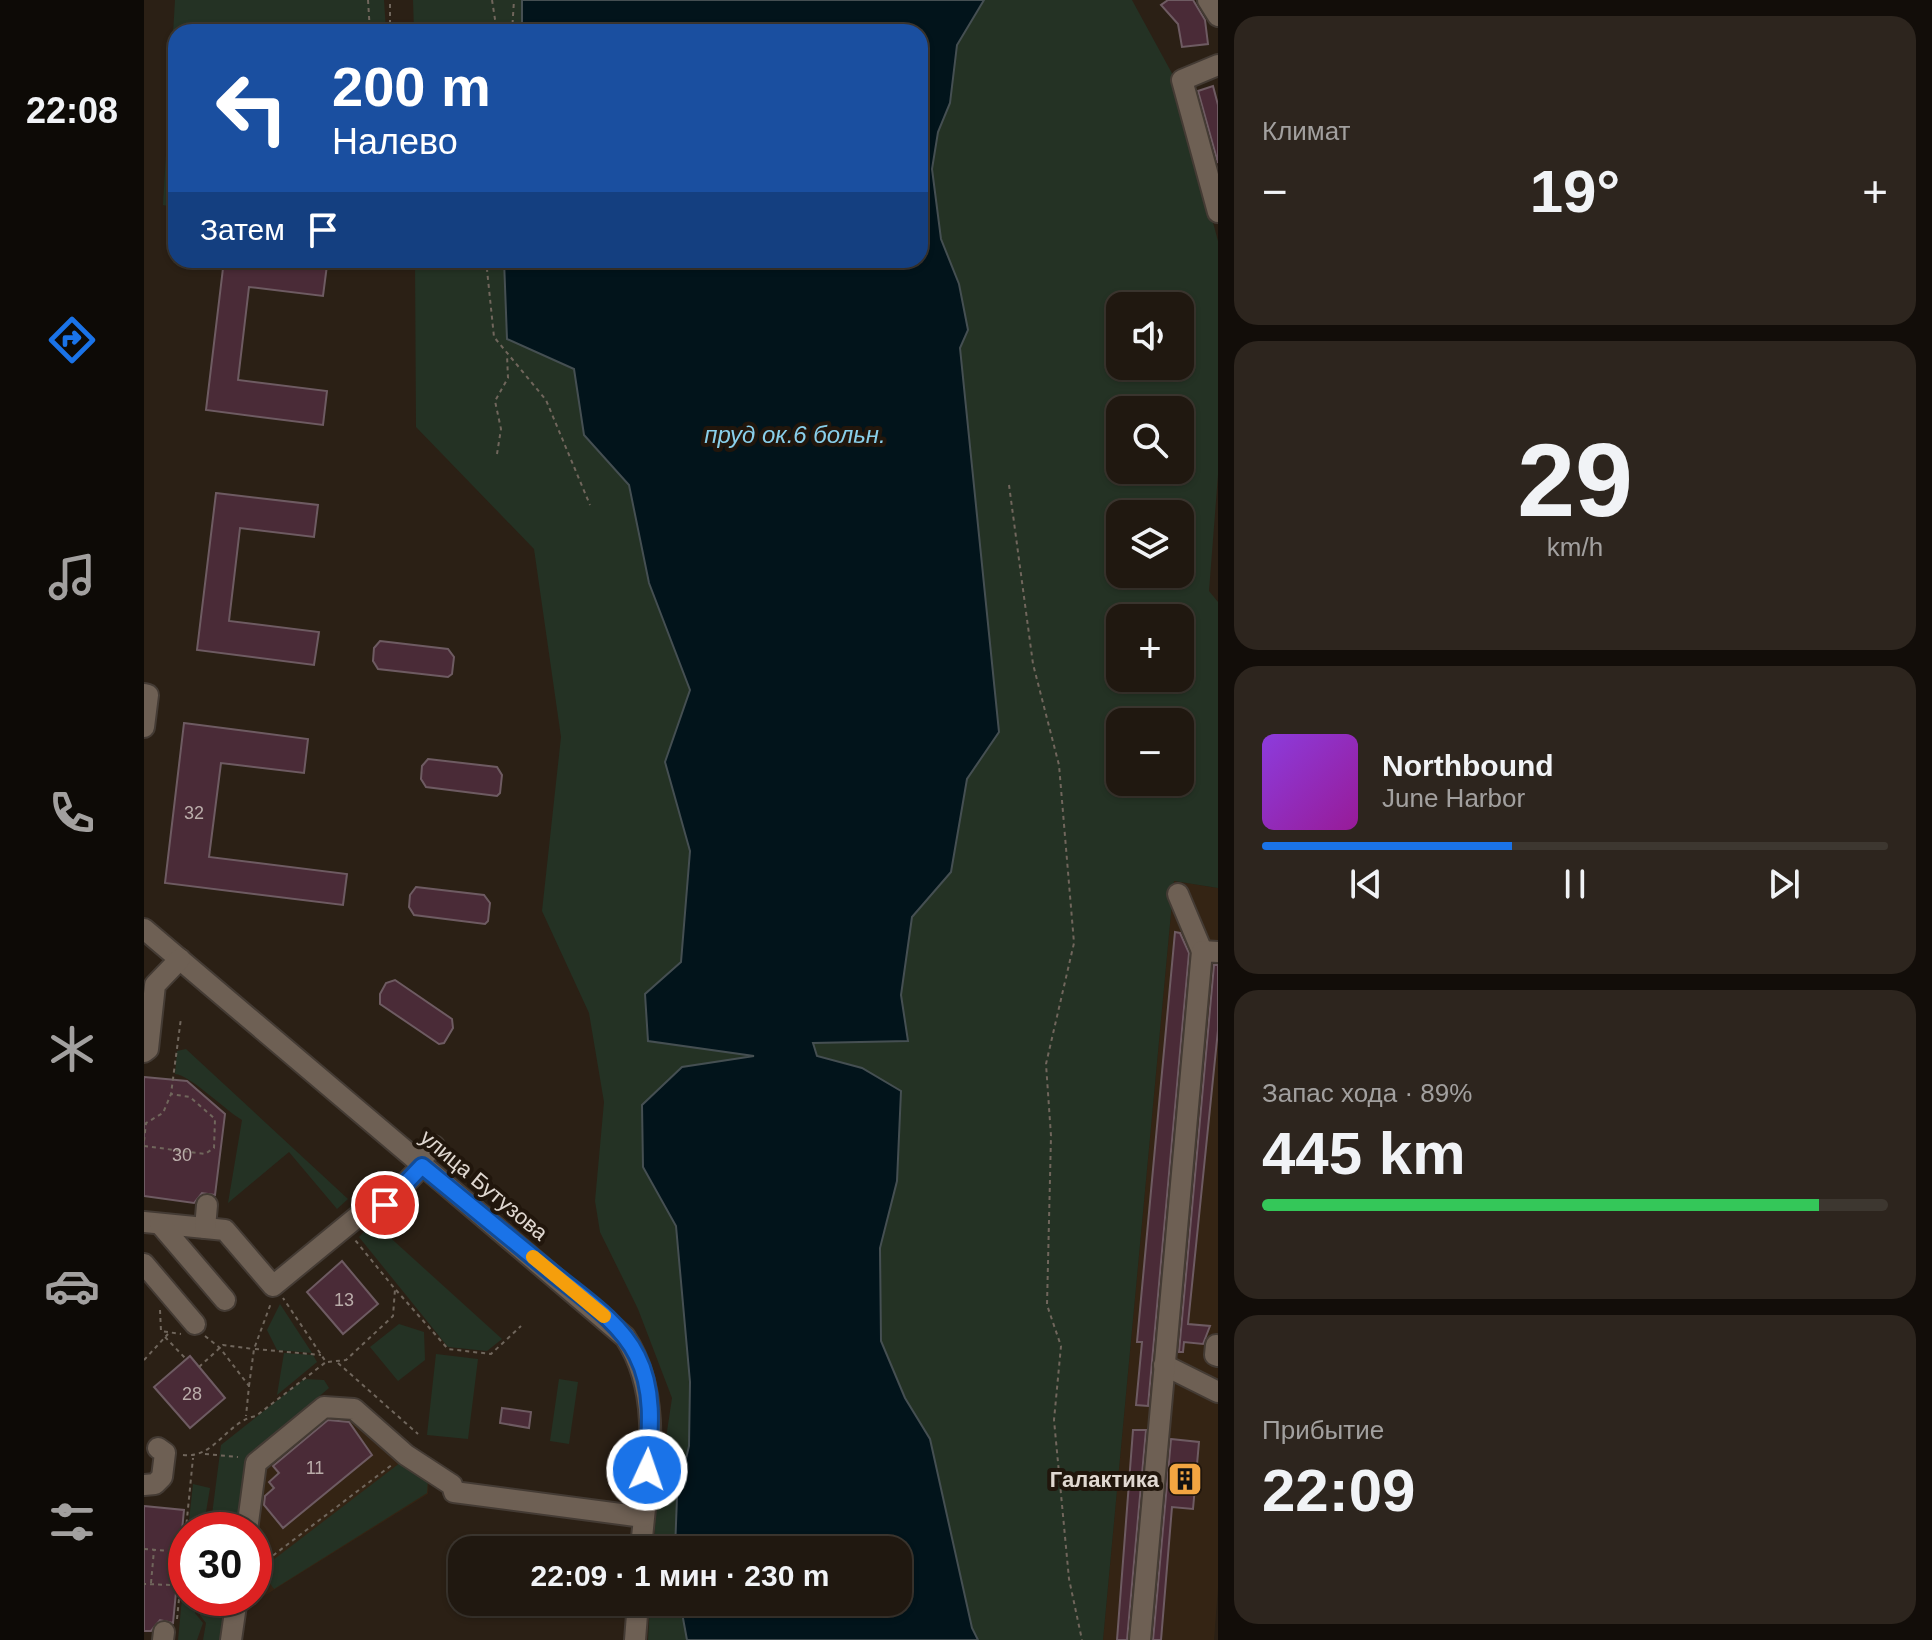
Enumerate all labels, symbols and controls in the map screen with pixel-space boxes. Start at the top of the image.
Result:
text: 200 m [332,55,491,118]
icon: left [200,56,304,160]
text: 22:08 [26,90,118,131]
text: Климат [1262,116,1351,146]
text: Налево [332,121,458,162]
text: 19° [1530,158,1620,225]
text: − [1262,167,1288,216]
text: + [1862,167,1888,216]
icon: arrive [301,208,345,252]
text: Затем [200,213,285,246]
map controls [1106,292,1194,796]
button: sound [1106,292,1194,380]
icon: directions [44,312,100,368]
button: search [1106,396,1194,484]
water label: пруд ок.6 больн. [704,421,886,448]
text: 29 [1517,422,1633,538]
button: layers [1106,500,1194,588]
text: km/h [1547,532,1603,562]
icon: music [44,549,100,605]
button: + [1106,604,1194,692]
button: − [1106,708,1194,796]
text: Northbound [1382,749,1554,782]
text: June Harbor [1382,783,1525,813]
icon: phone [44,785,100,841]
house number: 32 [184,803,204,823]
icon: previous [1344,862,1388,906]
icon: pause [1553,862,1597,906]
icon: next [1762,862,1806,906]
icon: climate [44,1021,100,1077]
text: Запас хода · 89% [1262,1078,1472,1108]
text: 445 km [1262,1120,1466,1187]
street label: улица Бутузова [415,1124,553,1246]
house number: 30 [172,1145,192,1165]
pin [351,1171,419,1239]
icon: arrive [363,1183,407,1227]
icon: car [44,1258,100,1314]
house number: 13 [334,1290,354,1310]
house number: 28 [182,1384,202,1404]
text: Прибытие [1262,1415,1384,1445]
position arrow [605,1428,689,1512]
text: 22:09 [1262,1457,1415,1524]
house number: 11 [306,1458,324,1478]
building icon: Галактика [1166,1460,1204,1498]
place label: Галактика [1050,1467,1160,1492]
icon: filters [44,1494,100,1550]
speed limit sign: 30 [168,1512,272,1616]
text: 22:09 · 1 мин · 230 m [531,1559,829,1592]

